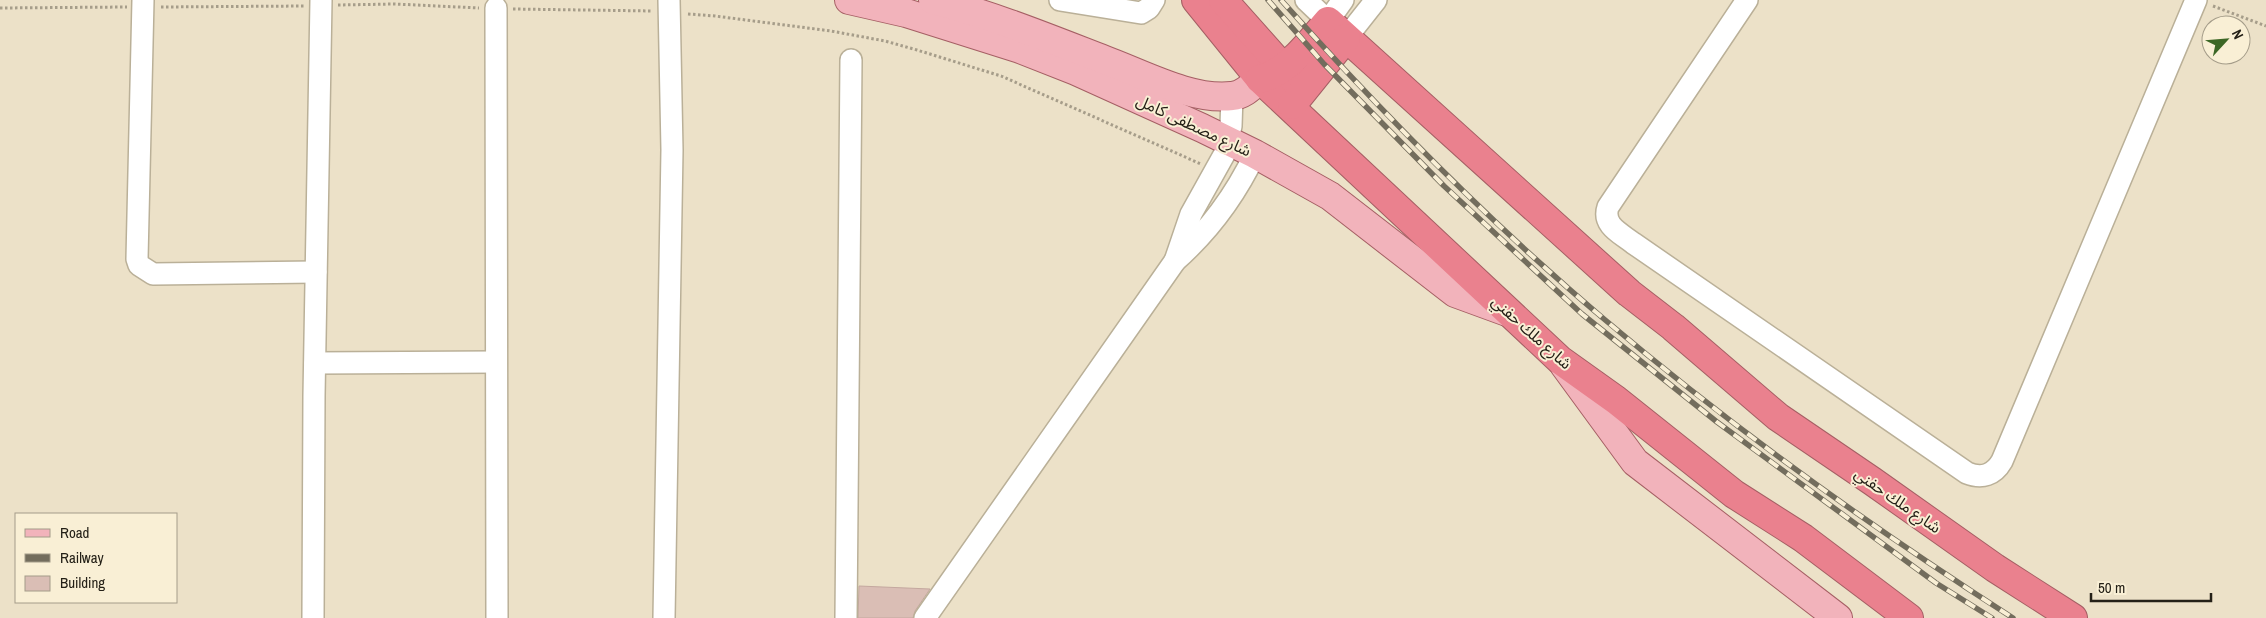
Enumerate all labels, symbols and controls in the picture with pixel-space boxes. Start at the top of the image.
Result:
north arrow [2201,15,2251,65]
text: N [2228,27,2248,42]
street label: شارع مصطفى كامل [1132,89,1255,163]
street label: شارع ملك حفني [1486,290,1577,375]
street label: شارع ملك حفني [1849,462,1946,540]
legend [15,513,178,603]
text: Road [60,522,89,543]
text: Railway [60,547,105,568]
scale bar [2091,570,2211,602]
text: Building [60,572,105,593]
text: 50 m [2098,577,2125,598]

